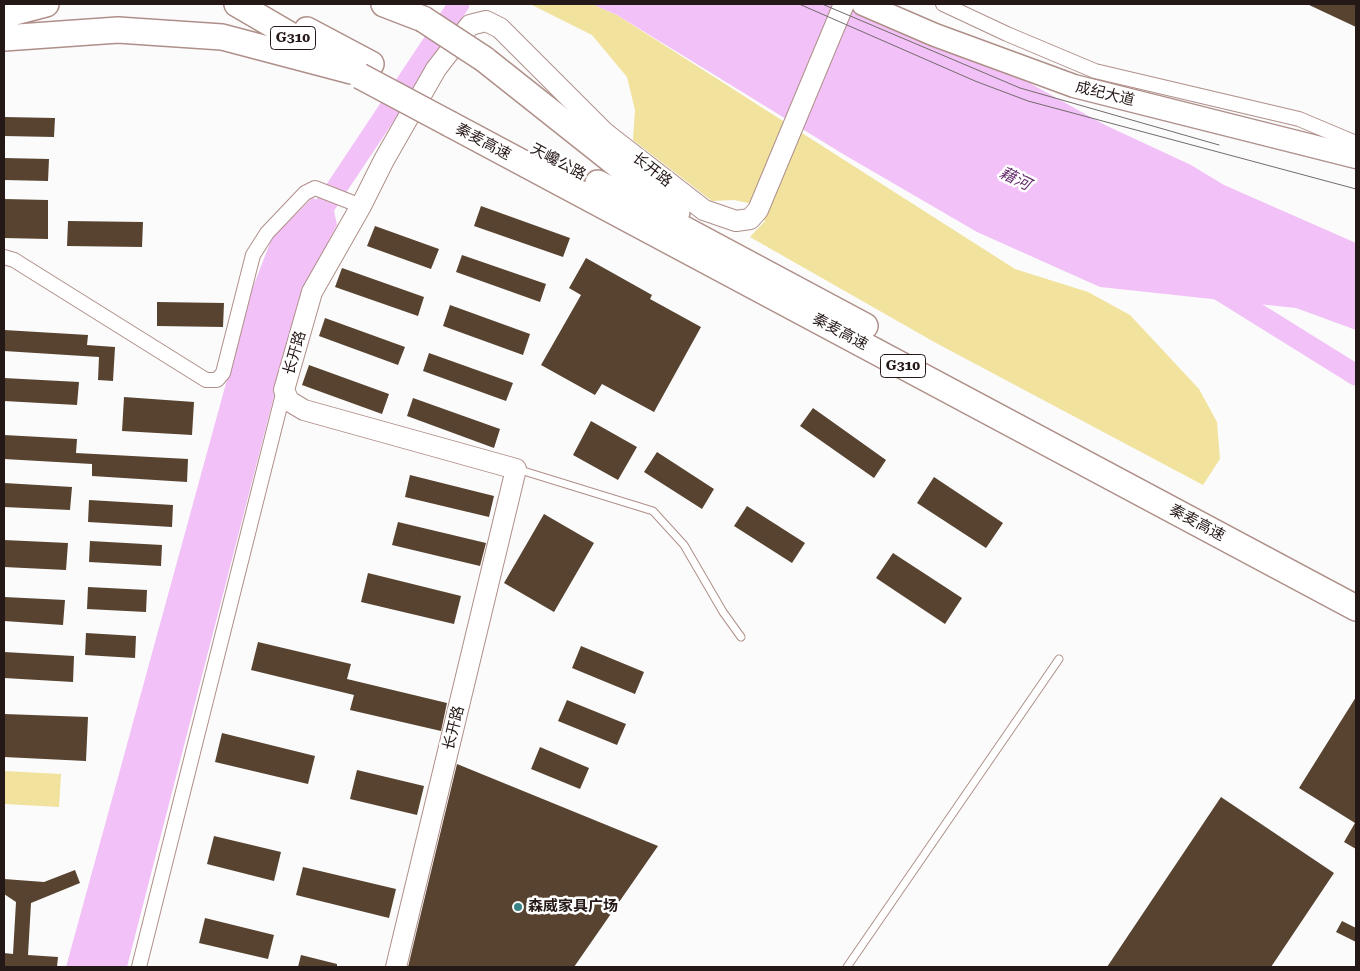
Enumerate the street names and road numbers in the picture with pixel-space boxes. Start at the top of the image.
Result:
road number: G310 [270,26,316,49]
street label: 成纪大道 [1074,78,1136,110]
street label: 秦麦高速 [452,120,514,164]
street label: 天巉公路 [527,140,589,184]
street label: 长开路 [629,149,675,191]
street label: 秦麦高速 [809,310,871,354]
street label: 长开路 [280,329,310,377]
road number: G310 [880,354,926,378]
street label: 秦麦高速 [1166,501,1228,545]
street label: 长开路 [440,704,468,752]

